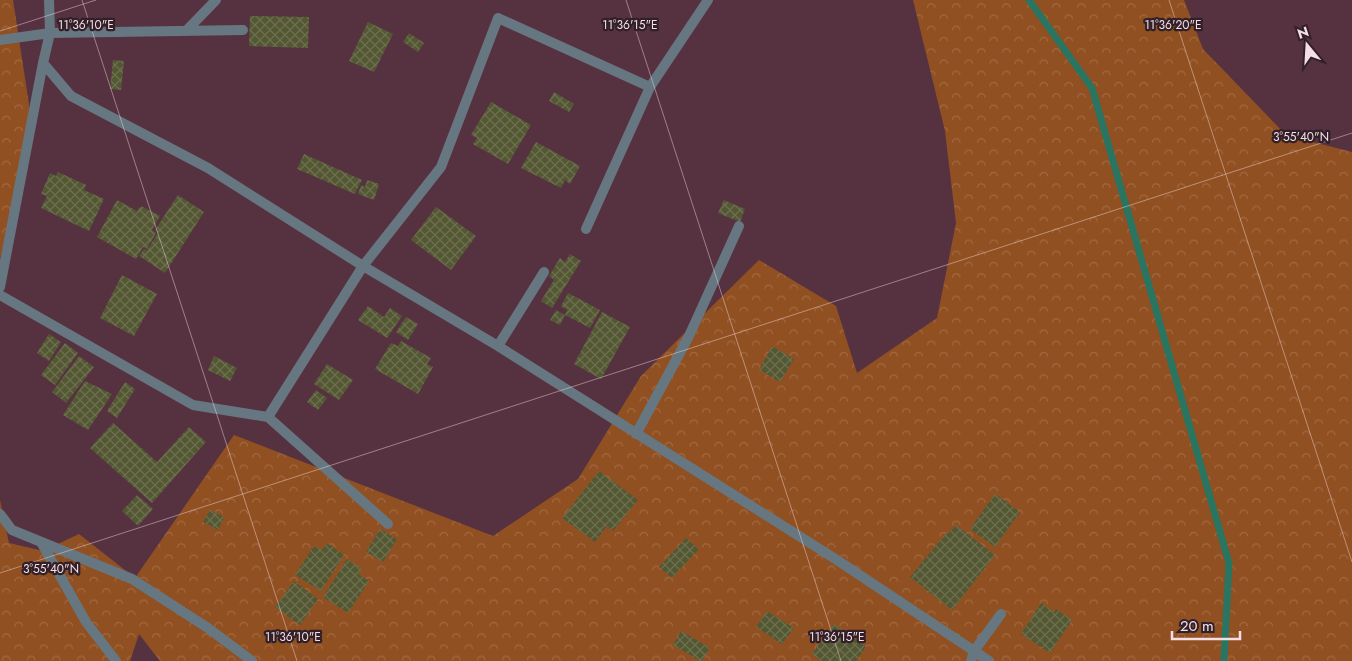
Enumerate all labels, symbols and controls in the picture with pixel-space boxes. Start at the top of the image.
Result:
text: 11°36'10"E [58,16,114,34]
text: 11°36'15"E [602,16,658,34]
text: 11°36'20"E [1144,16,1202,34]
north arrow [1282,20,1332,70]
text: N [1295,21,1311,44]
text: 3°55'40"N [1273,128,1329,146]
text: 3°55'40"N [23,560,79,578]
scale bar [1172,608,1240,640]
text: 20 m [1180,615,1214,637]
text: 11°36'10"E [265,628,321,646]
text: 11°36'15"E [809,628,865,646]

